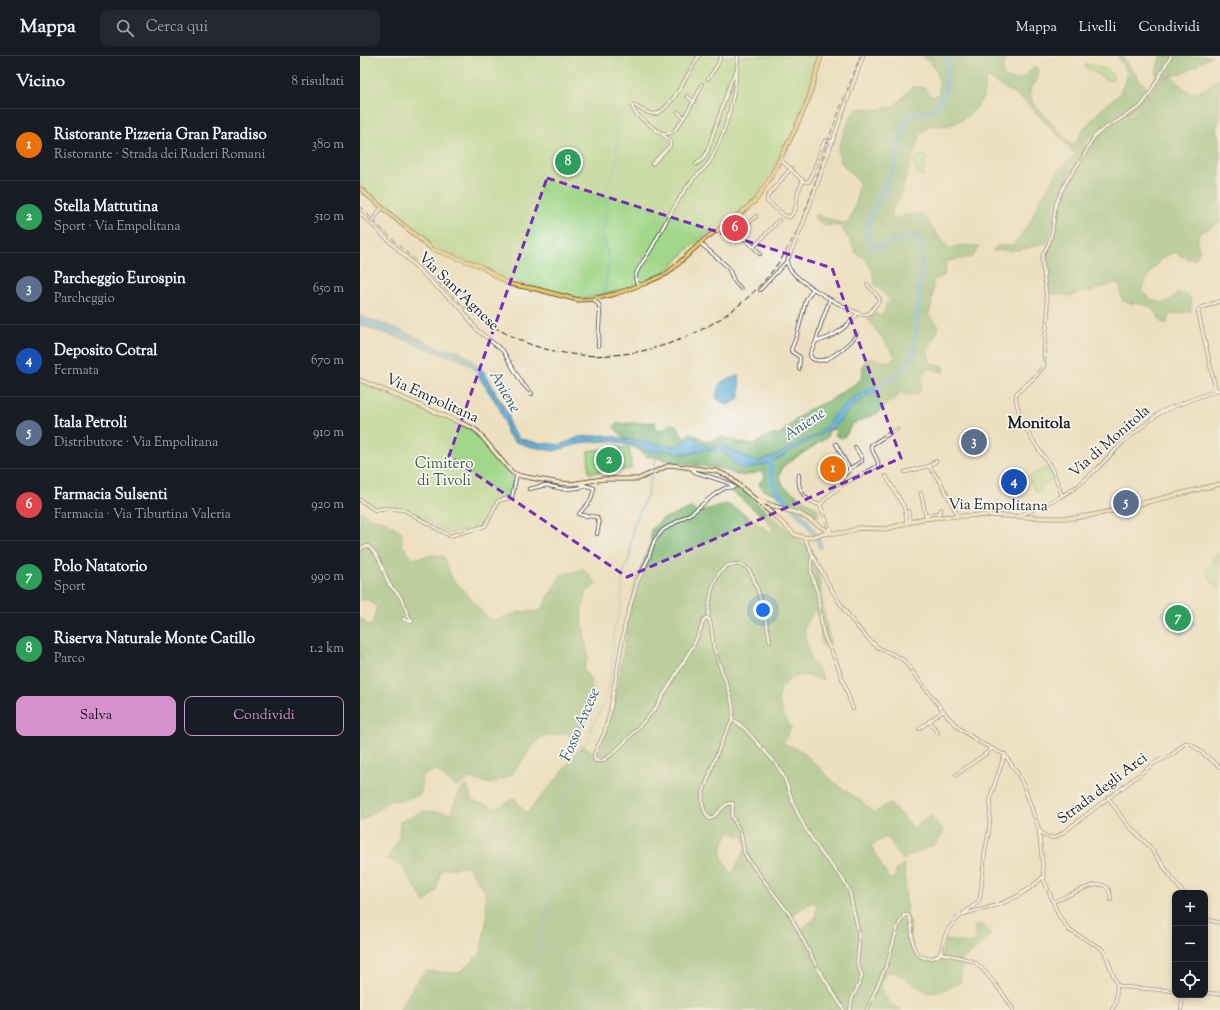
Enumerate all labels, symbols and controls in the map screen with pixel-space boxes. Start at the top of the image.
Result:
search box [100,10,380,46]
text: Mappa [20,14,76,41]
icon: search [114,17,136,39]
text: Cerca qui [146,17,208,38]
text: Mappa [1016,18,1057,38]
text: Livelli [1079,18,1116,38]
text: Condividi [1138,18,1200,38]
text: Vicino [16,70,65,94]
text: 8 risultati [292,73,344,91]
text: Ristorante Pizzeria Gran Paradiso [54,125,267,146]
text: 1 [27,136,31,154]
text: 380 m [312,136,344,154]
text: Ristorante · Strada dei Ruderi Romani [54,146,265,164]
pin: 8 [555,147,581,177]
text: Stella Mattutina [54,197,158,218]
text: 2 [26,208,32,226]
text: 510 m [315,208,344,226]
pin: 6 [722,213,748,243]
text: Sport · Via Empolitana [54,218,181,236]
street label: Via Sant'Agnese [413,248,503,336]
text: Parcheggio Eurospin [54,269,186,290]
text: 3 [26,280,32,298]
text: 650 m [313,280,344,298]
text: Parcheggio [54,290,115,308]
text: Deposito Cotral [54,341,158,362]
text: 4 [26,352,32,370]
text: 670 m [311,352,344,370]
text: Fermata [54,362,99,380]
water label: Aniene [483,366,525,418]
street label: Via Empolitana [382,369,482,429]
street label: Via di Monitola [1065,401,1155,483]
water label: Aniene [780,403,830,447]
text: Itala Petroli [54,413,127,434]
district label: Monitola [1007,413,1071,436]
text: 5 [27,424,31,442]
text: 910 m [313,424,344,442]
pin: 3 [961,427,987,457]
text: Distributore · Via Empolitana [54,434,218,452]
pin: 2 [596,445,622,475]
park label: Cimitero di Tivoli [415,454,473,492]
pin: 1 [820,454,846,484]
pin: 4 [1001,467,1027,497]
text: Farmacia Sulsenti [54,485,167,506]
pin: 5 [1113,488,1139,518]
street label: Via Empolitana [948,495,1048,517]
text: 6 [26,496,32,514]
text: 920 m [311,496,344,514]
text: Farmacia · Via Tiburtina Valeria [54,506,231,524]
text: Polo Natatorio [54,557,147,578]
text: 7 [26,568,32,586]
text: 990 m [311,568,344,586]
text: Sport [54,578,85,596]
your location [753,600,773,620]
pin: 7 [1165,603,1191,633]
text: Riserva Naturale Monte Catillo [54,629,255,650]
text: 8 [26,640,32,658]
text: 1.2 km [310,640,344,658]
text: Parco [54,650,85,668]
water label: Fosso Arcese [555,685,607,765]
button: Salva [16,696,176,736]
button: Condividi [184,696,344,736]
street label: Strada degli Arci [1054,748,1152,830]
map controls [1172,890,1208,998]
button: + [1172,890,1208,926]
button: − [1172,926,1208,962]
button: locate [1172,962,1208,998]

